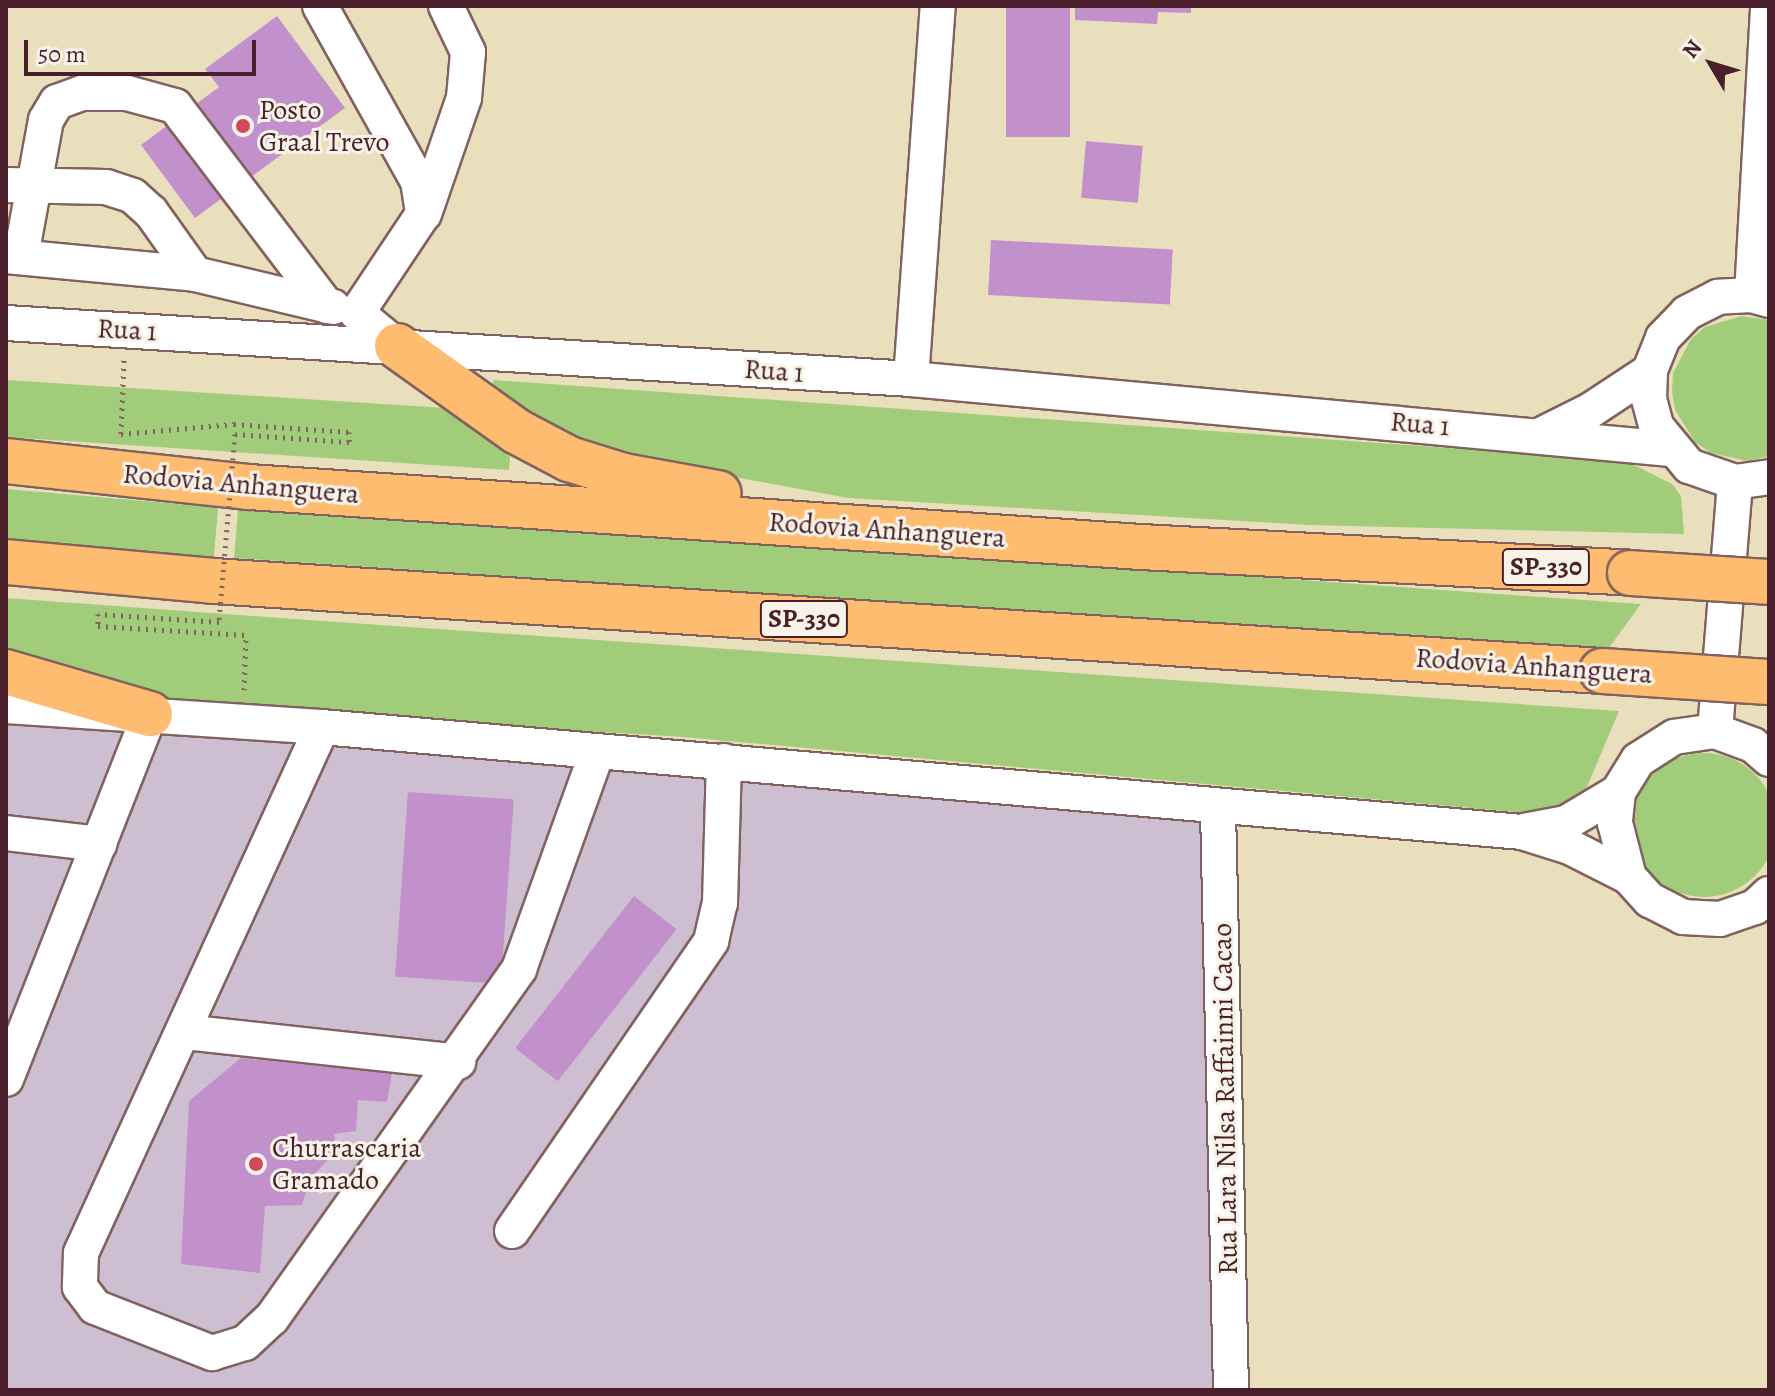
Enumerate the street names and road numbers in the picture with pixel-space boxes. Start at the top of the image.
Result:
street label: Rua 1 [96,312,158,348]
street label: Rua 1 [743,352,805,390]
street label: Rua 1 [1389,405,1451,443]
street label: Rodovia Anhanguera [121,457,361,511]
street label: Rodovia Anhanguera [767,505,1007,555]
road number: SP-330 [1500,545,1592,589]
road number: SP-330 [758,597,850,641]
street label: Rodovia Anhanguera [1414,641,1654,691]
street label: Rua Lara Nilsa Raffainni Cacao [1205,923,1245,1275]

